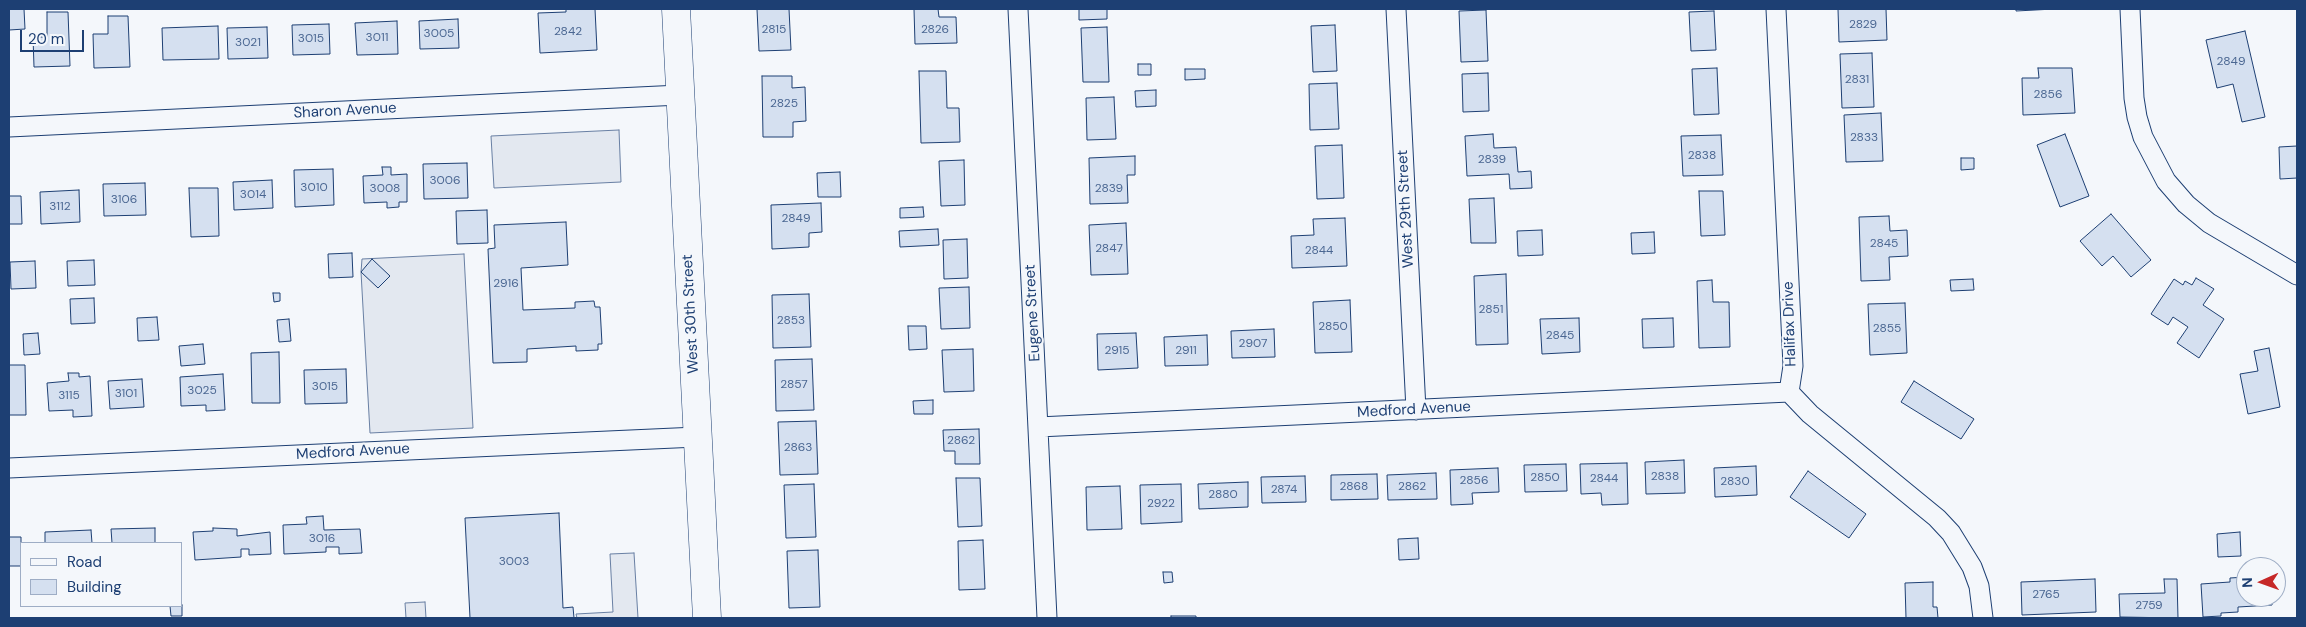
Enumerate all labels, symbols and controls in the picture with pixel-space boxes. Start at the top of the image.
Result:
house number: 2829 [1849,18,1877,32]
scale bar [22,20,86,52]
house number: 2815 [762,23,786,37]
house number: 2826 [921,23,949,37]
house number: 2842 [554,25,582,39]
house number: 3005 [424,27,454,41]
text: 20 m [28,29,64,49]
house number: 3011 [366,31,388,45]
house number: 3015 [298,32,324,46]
house number: 3021 [235,36,261,50]
house number: 2849 [2217,55,2245,69]
house number: 2831 [1845,73,1869,87]
house number: 2856 [2034,88,2062,102]
house number: 2825 [770,97,798,111]
street label: Sharon Avenue [293,99,397,123]
house number: 2833 [1850,131,1878,145]
street label: West 29th Street [1394,149,1418,269]
house number: 2838 [1688,149,1716,163]
house number: 2839 [1478,153,1506,167]
house number: 3006 [429,174,461,188]
house number: 3010 [300,181,328,195]
house number: 3008 [370,182,400,196]
house number: 2839 [1095,182,1123,196]
house number: 3014 [240,188,266,202]
house number: 3106 [111,193,137,207]
house number: 3112 [49,200,71,214]
house number: 2849 [782,212,810,226]
house number: 2845 [1870,237,1898,251]
house number: 2847 [1095,242,1123,256]
house number: 2844 [1305,244,1333,258]
street label: West 30th Street [679,254,703,374]
street label: Eugene Street [1021,264,1045,362]
house number: 2916 [493,277,519,291]
street label: Halifax Drive [1780,281,1800,367]
house number: 2851 [1478,303,1504,317]
house number: 2853 [777,314,805,328]
house number: 2850 [1318,320,1348,334]
house number: 2855 [1873,322,1901,336]
house number: 2845 [1546,329,1574,343]
house number: 2907 [1239,337,1267,351]
house number: 2915 [1104,344,1130,358]
house number: 2911 [1175,344,1197,358]
house number: 2857 [780,378,808,392]
house number: 3015 [312,380,338,394]
house number: 3025 [187,384,217,398]
house number: 3101 [115,387,137,401]
house number: 3115 [58,389,80,403]
street label: Medford Avenue [1357,398,1471,422]
house number: 2862 [947,434,975,448]
street label: Medford Avenue [296,440,410,464]
house number: 2863 [784,441,812,455]
house number: 2838 [1651,470,1679,484]
house number: 2850 [1530,471,1560,485]
house number: 2844 [1590,472,1618,486]
house number: 2856 [1460,474,1488,488]
house number: 2830 [1720,475,1750,489]
house number: 2868 [1340,480,1368,494]
house number: 2862 [1398,480,1426,494]
house number: 2874 [1271,483,1297,497]
house number: 2880 [1208,488,1238,502]
house number: 2922 [1147,497,1175,511]
house number: 3016 [309,532,335,546]
legend [20,542,182,607]
text: Road [67,552,102,572]
house number: 3003 [499,555,529,569]
north arrow [2236,557,2286,607]
text: Building [67,577,122,597]
text: N [2238,577,2256,588]
house number: 2765 [2032,588,2060,602]
house number: 2759 [2135,599,2163,613]

